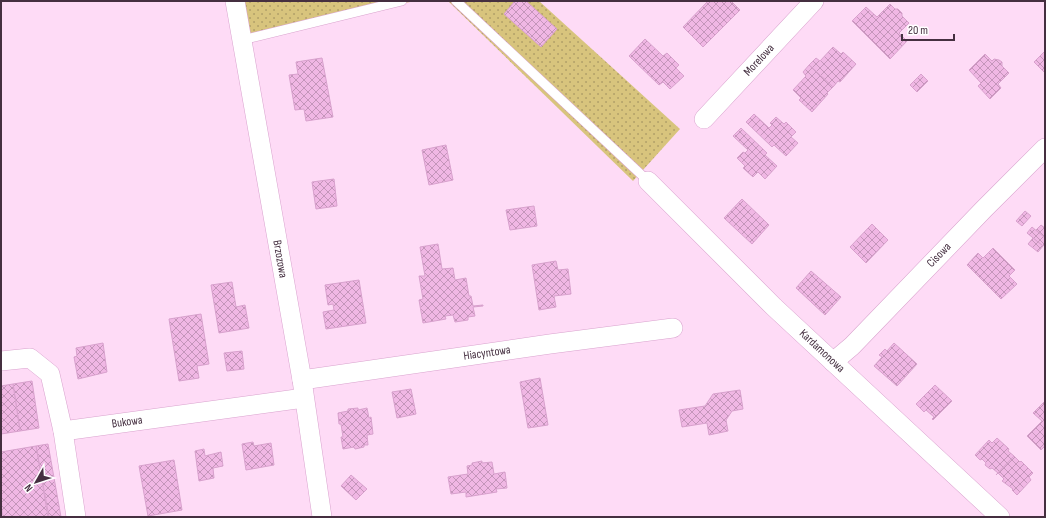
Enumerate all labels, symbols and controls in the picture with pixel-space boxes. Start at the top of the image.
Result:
scale bar [902,16,954,42]
text: 20 m [908,23,928,38]
street label: Morelowa [740,41,778,79]
street label: Brzozowa [269,239,291,279]
street label: Cisowa [924,239,955,270]
street label: Kardamonowa [796,326,848,376]
street label: Hiacyntowa [463,342,512,364]
street label: Bukowa [111,412,144,432]
north arrow [16,462,56,502]
text: N [22,482,36,494]

